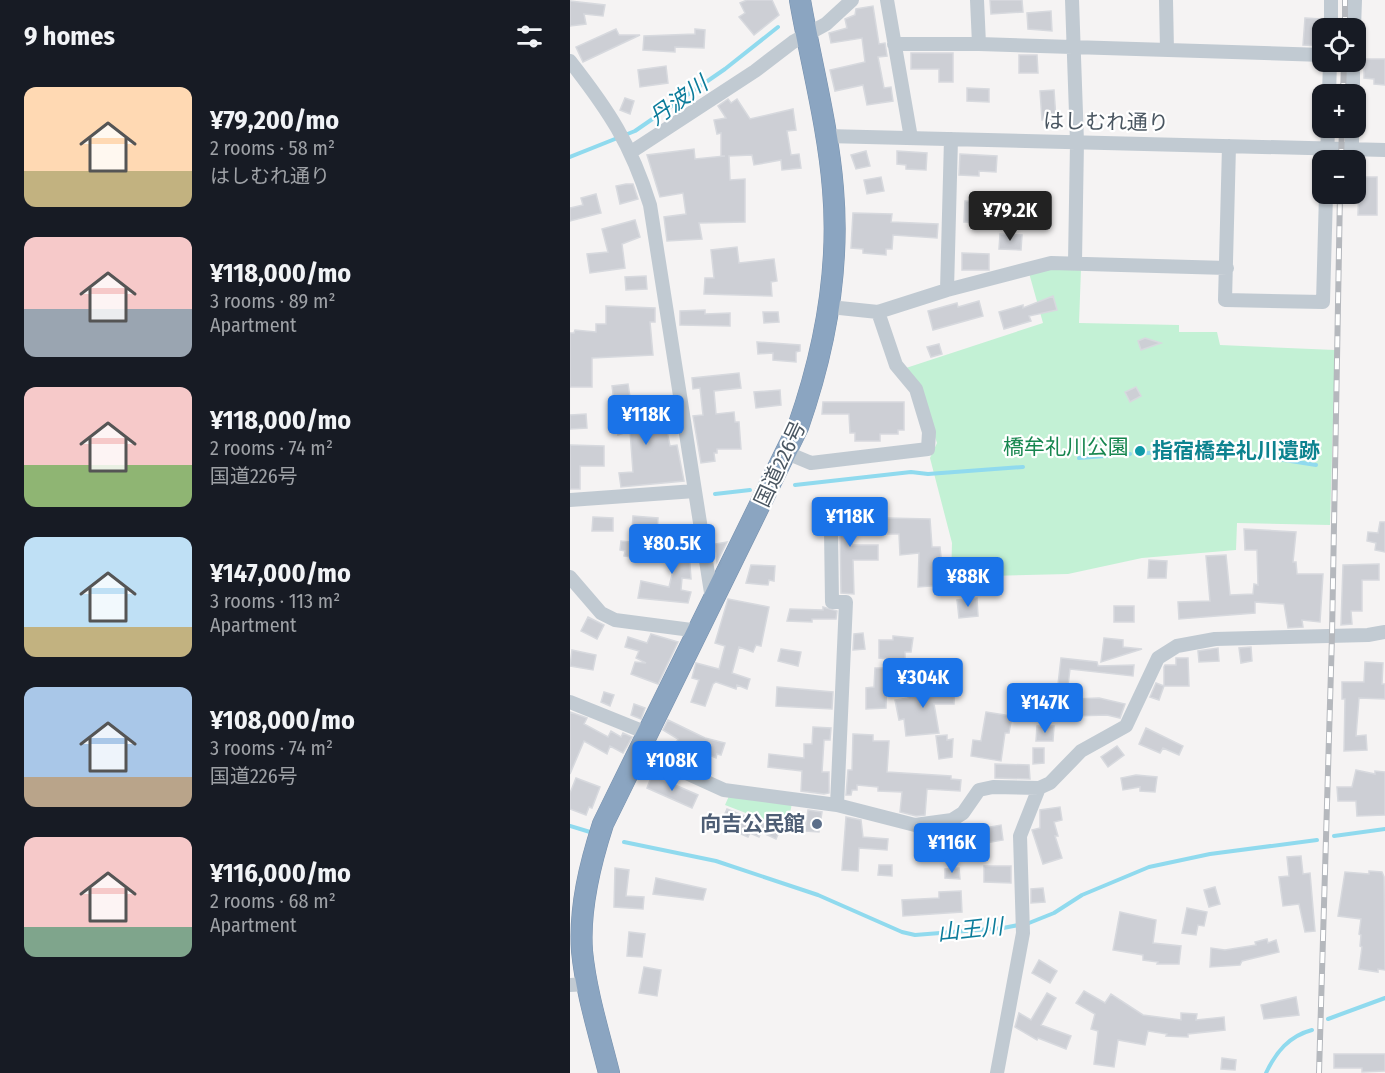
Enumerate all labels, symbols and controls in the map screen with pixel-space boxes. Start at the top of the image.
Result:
map controls [1312,18,1366,204]
button: locate [1312,18,1366,72]
icon: filters [513,20,546,53]
text: 9 homes [24,21,115,52]
water label: 丹波川 [644,69,715,131]
button: + [1312,84,1366,138]
text: ¥79,200/mo [210,105,339,136]
street label: はしむれ通り [1043,108,1169,136]
icon: home [72,111,144,183]
text: 2 rooms · 58 m² [210,136,335,160]
button: − [1312,150,1366,204]
text: はしむれ通り [210,164,330,188]
pin: ¥79.2K [961,191,1059,242]
text: ¥79.2K [983,198,1037,222]
text: ¥118,000/mo [210,258,351,289]
icon: home [72,261,144,333]
text: 3 rooms · 89 m² [210,289,335,313]
text: Apartment [210,313,297,337]
pin: ¥118K [604,395,688,446]
text: ¥118K [622,402,670,426]
text: ¥118,000/mo [210,405,351,436]
icon: home [72,411,144,483]
street label: 国道226号 [749,417,811,511]
park label: 橋牟礼川公園 [1003,434,1129,460]
text: 2 rooms · 74 m² [210,436,333,460]
place label: 指宿橋牟礼川遺跡 [1152,438,1320,464]
marker: 指宿橋牟礼川遺跡 [1133,444,1147,458]
text: 国道226号 [210,464,298,488]
pin: ¥118K [808,497,892,548]
text: ¥118K [826,504,874,528]
pin: ¥80.5K [623,524,721,575]
text: ¥80.5K [643,531,701,555]
pin: ¥88K [932,557,1004,608]
text: ¥147,000/mo [210,558,351,589]
icon: home [72,561,144,633]
text: ¥88K [947,564,989,588]
text: 3 rooms · 113 m² [210,589,340,613]
text: Apartment [210,613,297,637]
pin: ¥304K [881,658,965,709]
text: ¥304K [897,665,949,689]
pin: ¥147K [1003,683,1087,734]
text: ¥147K [1021,690,1069,714]
text: ¥108,000/mo [210,705,355,736]
icon: home [72,711,144,783]
text: 3 rooms · 74 m² [210,736,333,760]
pin: ¥108K [630,741,714,792]
text: ¥108K [646,748,698,772]
text: 国道226号 [210,764,298,788]
place label: 向吉公民館 [700,811,805,837]
marker: 向吉公民館 [810,817,824,831]
pin: ¥116K [910,823,994,874]
text: ¥116K [928,830,976,854]
text: ¥116,000/mo [210,858,351,889]
icon: home [72,861,144,933]
text: 2 rooms · 68 m² [210,889,336,913]
water label: 山王川 [936,912,1006,946]
text: Apartment [210,913,297,937]

